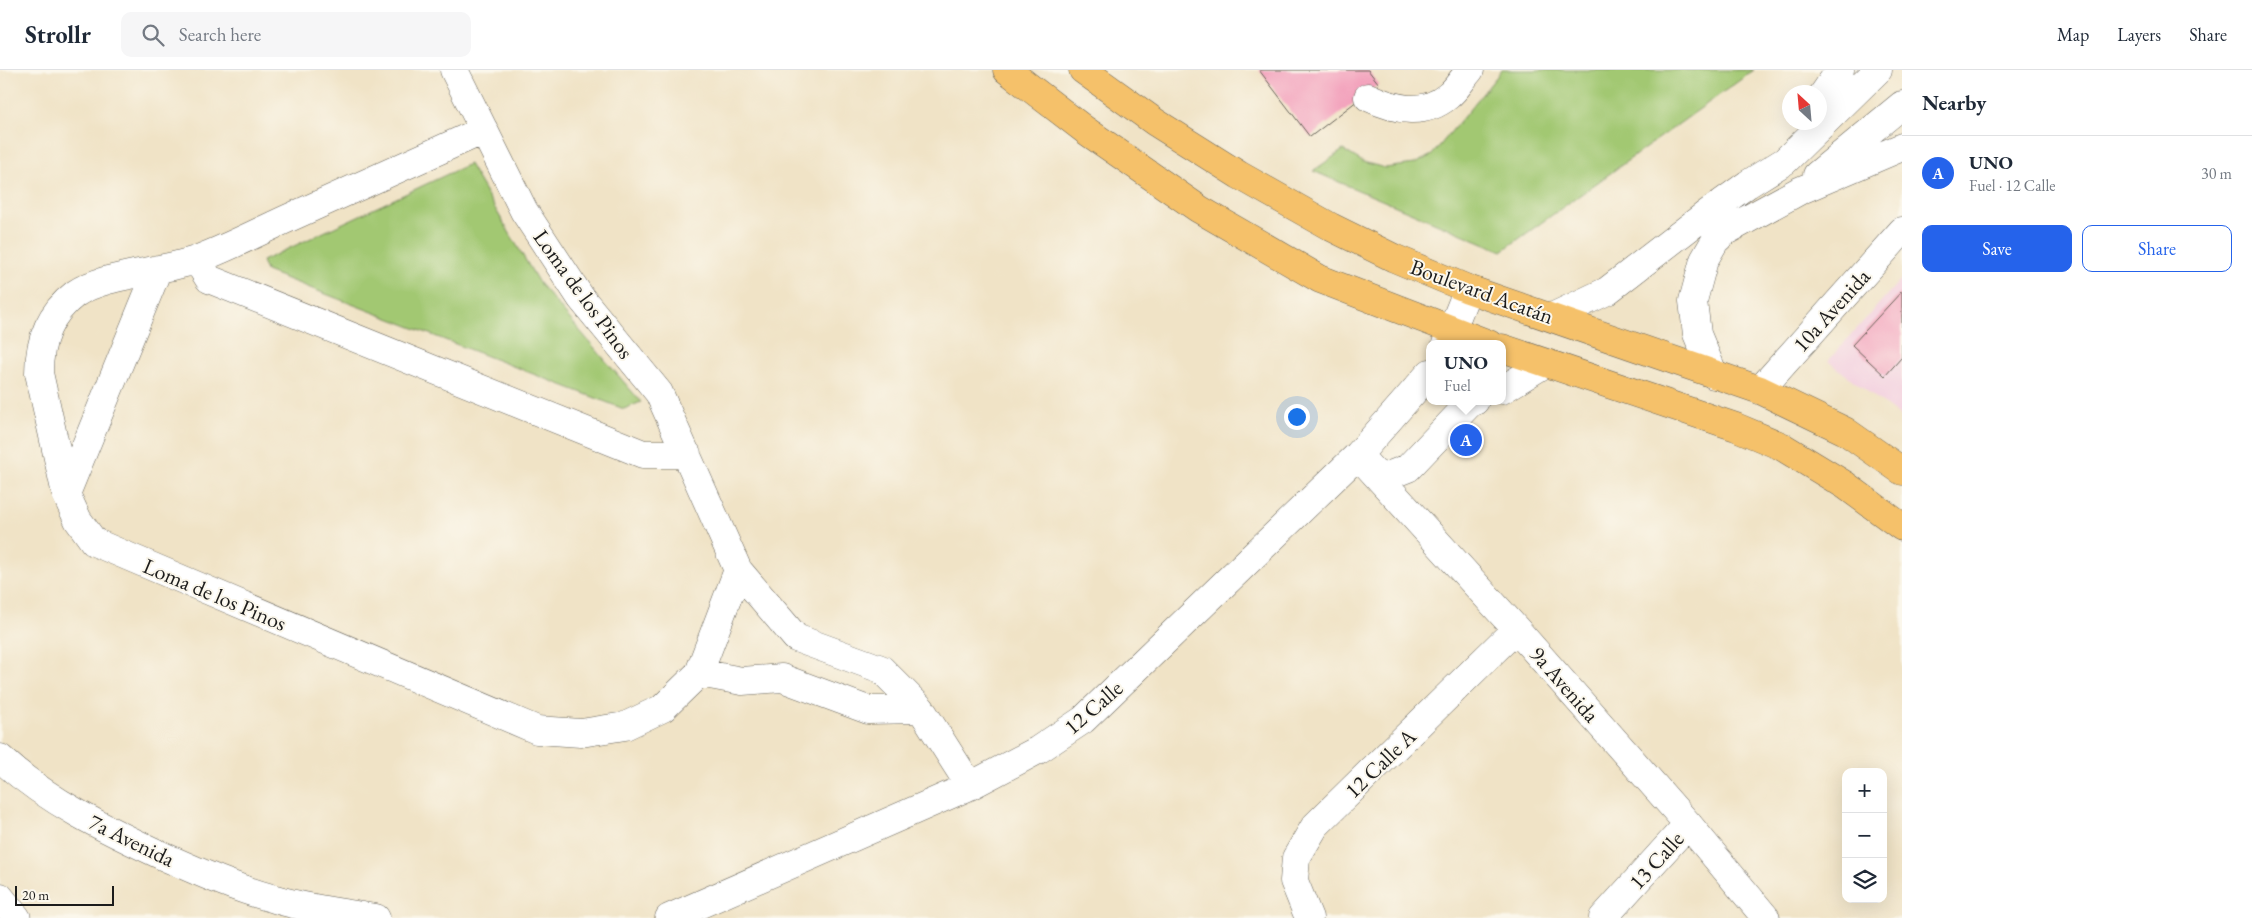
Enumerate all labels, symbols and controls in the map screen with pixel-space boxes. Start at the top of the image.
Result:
search box [121,12,471,57]
text: Strollr [25,19,91,50]
icon: search [139,21,167,49]
text: Search here [179,22,261,47]
text: Map [2057,23,2089,46]
text: Layers [2117,23,2161,46]
text: Share [2189,23,2227,46]
north arrow [1782,85,1827,130]
text: Nearby [1922,89,1986,116]
text: UNO [1969,150,2013,175]
text: A [1932,163,1944,184]
text: 30 m [2201,163,2232,184]
text: Fuel · 12 Calle [1969,175,2056,196]
street label: Loma de los Pinos [527,224,640,365]
button: Save [1922,225,2072,272]
button: Share [2082,225,2232,272]
street label: Boulevard Acatán [1406,252,1558,331]
street label: 10a Avenida [1786,262,1877,358]
popup [1426,340,1506,405]
text: UNO [1444,350,1488,375]
text: Fuel [1444,375,1471,396]
your location [1284,404,1310,430]
pin: A [1450,421,1482,459]
street label: Loma de los Pinos [139,551,291,638]
street label: 9a Avenida [1523,640,1606,729]
street label: 12 Calle [1058,674,1129,741]
street label: 12 Calle A [1338,722,1423,805]
map controls [1842,768,1887,903]
button: + [1842,768,1887,813]
street label: 7a Avenida [84,807,180,874]
button: − [1842,813,1887,858]
street label: 13 Calle [1622,825,1691,896]
button: layers [1842,858,1887,903]
scale bar [15,883,114,906]
text: 20 m [22,886,49,904]

